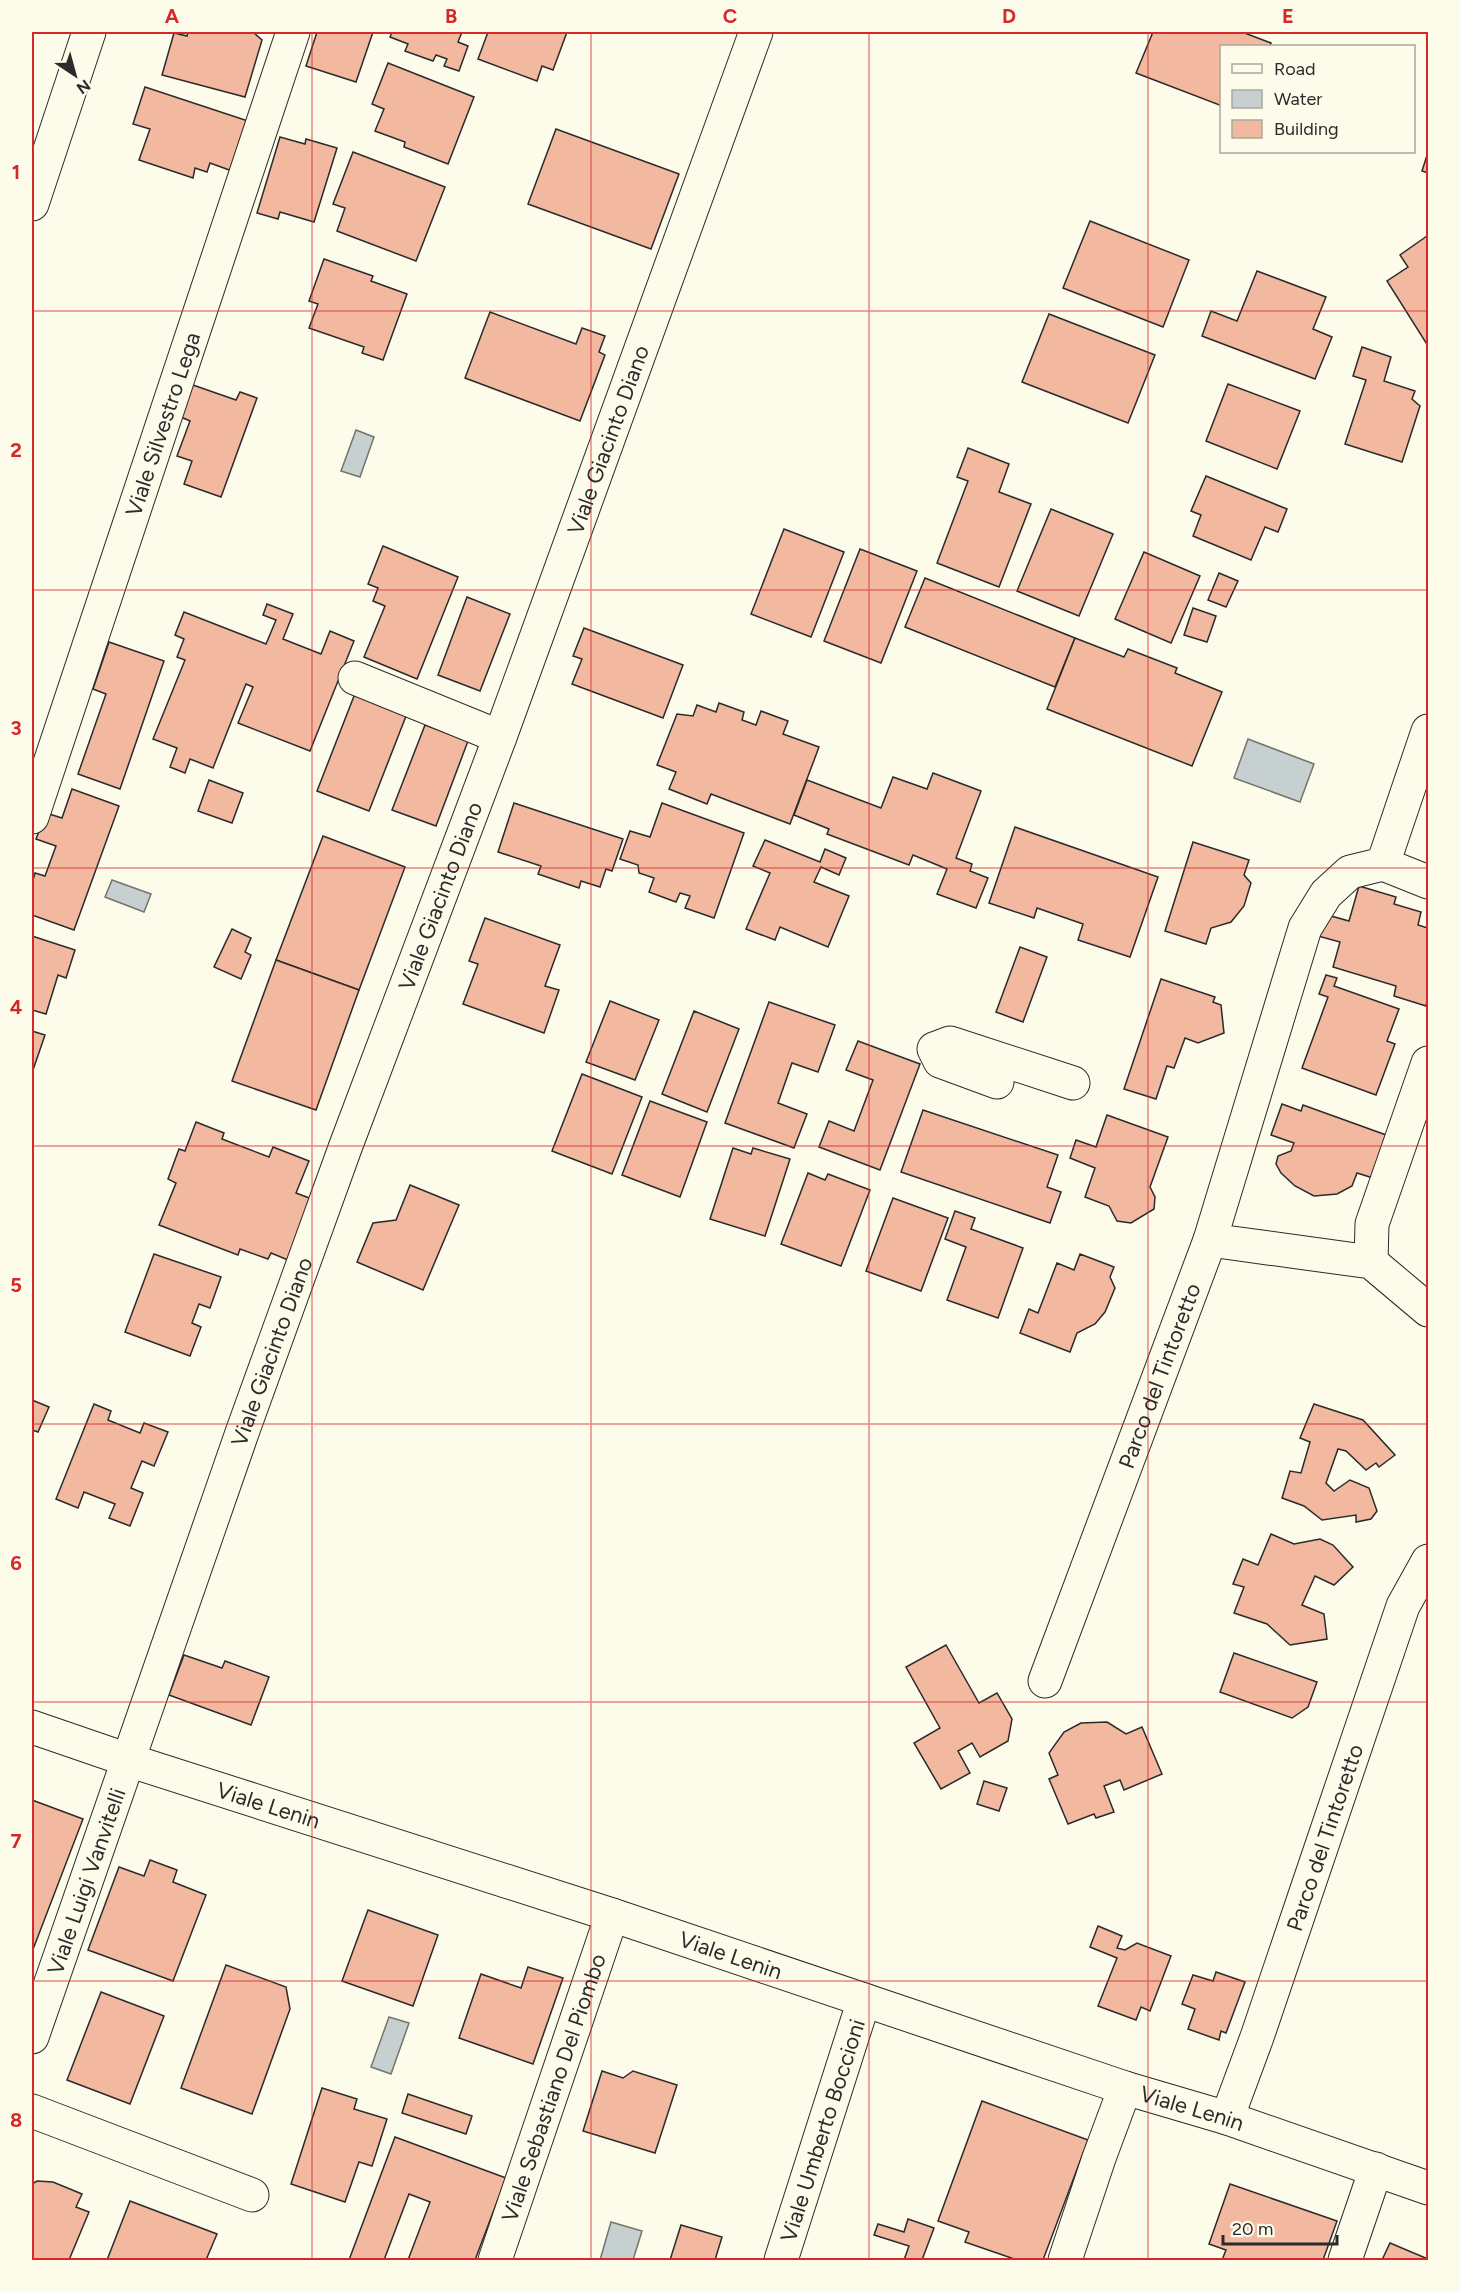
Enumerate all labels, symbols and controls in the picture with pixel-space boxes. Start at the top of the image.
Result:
text: A [165,4,180,28]
text: B [445,4,457,28]
text: C [723,4,737,28]
text: D [1002,4,1016,28]
text: E [1282,4,1294,28]
north arrow [45,45,105,105]
legend [1220,45,1415,153]
text: Road [1274,58,1315,80]
text: N [73,75,94,98]
text: Water [1274,88,1322,110]
text: Building [1274,118,1339,140]
text: 1 [12,160,20,184]
street label: Viale Silvestro Lega [119,329,206,520]
street label: Viale Giacinto Diano [561,341,655,538]
text: 2 [10,438,22,462]
text: 3 [10,716,22,740]
street label: Viale Giacinto Diano [392,798,488,994]
text: 4 [10,995,23,1019]
street label: Viale Giacinto Diano [225,1253,318,1450]
text: 5 [10,1273,22,1297]
street label: Parco del Tintoretto [1112,1279,1206,1472]
text: 6 [10,1551,22,1575]
street label: Parco del Tintoretto [1280,1740,1369,1935]
street label: Viale Lenin [213,1776,324,1834]
street label: Viale Luigi Vanvitelli [41,1784,131,1978]
text: 7 [10,1829,22,1853]
street label: Viale Lenin [676,1925,786,1985]
street label: Viale Sebastiano Del Piombo [495,1950,611,2225]
street label: Viale Umberto Boccioni [774,2016,871,2245]
street label: Viale Lenin [1137,2080,1248,2136]
text: 8 [10,2108,22,2132]
scale bar [1223,2208,1337,2246]
text: 20 m [1232,2218,1273,2240]

